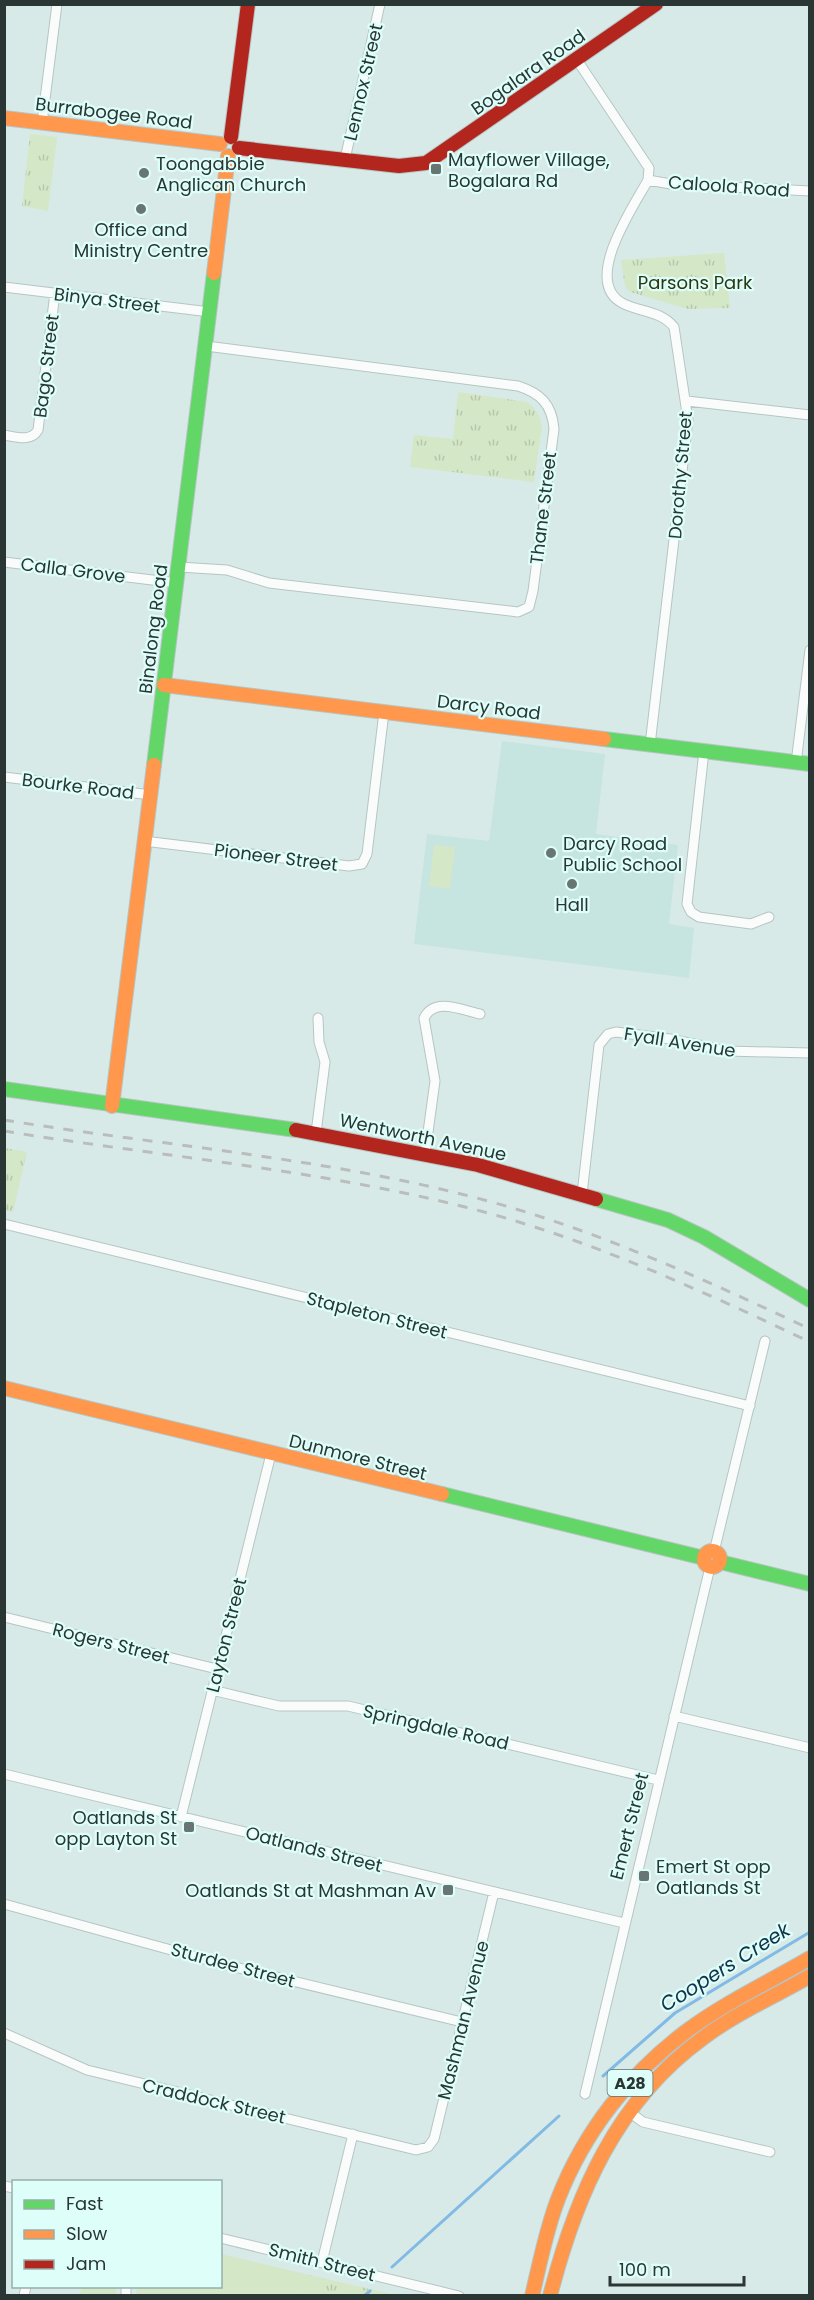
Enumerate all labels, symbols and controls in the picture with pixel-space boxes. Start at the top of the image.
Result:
street label: Lennox Street [337,21,389,143]
street label: Bogalara Road [466,23,590,121]
street label: Burrabogee Road [34,91,194,135]
place label: Mayflower Village, Bogalara Rd [448,147,610,193]
place label: Toongabbie Anglican Church [156,151,306,197]
marker: Mayflower Village, Bogalara Rd [429,162,443,176]
marker: Toongabbie Anglican Church [137,166,151,180]
street label: Caloola Road [667,169,791,203]
marker: Office and Ministry Centre [134,202,148,216]
place label: Office and Ministry Centre [74,217,208,263]
park label: Parsons Park [638,270,753,295]
street label: Binya Street [52,281,162,319]
street label: Bago Street [27,313,65,419]
street label: Dorothy Street [662,410,698,540]
street label: Thane Street [524,450,562,566]
street label: Calla Grove [19,551,127,589]
street label: Binalong Road [133,563,173,695]
street label: Darcy Road [436,688,542,726]
street label: Bourke Road [20,767,136,805]
place label: Darcy Road Public School [563,831,682,877]
street label: Pioneer Street [213,837,339,877]
marker: Darcy Road Public School [544,846,558,860]
marker: Hall [565,877,579,891]
place label: Hall [555,892,589,917]
street label: Fyall Avenue [622,1021,738,1063]
street label: Wentworth Avenue [337,1107,509,1167]
street label: Stapleton Street [304,1285,450,1345]
street label: Dunmore Street [286,1428,430,1486]
street label: Layton Street [200,1575,252,1695]
street label: Rogers Street [50,1616,172,1670]
street label: Springdale Road [361,1698,511,1756]
street label: Emert Street [604,1770,654,1882]
place label: Oatlands St opp Layton St [55,1805,177,1851]
marker: Oatlands St opp Layton St [182,1820,196,1834]
street label: Oatlands Street [243,1820,385,1878]
place label: Emert St opp Oatlands St [656,1854,771,1900]
marker: Emert St opp Oatlands St [637,1869,651,1883]
place label: Oatlands St at Mashman Av [185,1878,436,1903]
marker: Oatlands St at Mashman Av [441,1883,455,1897]
water label: Coopers Creek [654,1915,797,2018]
street label: Sturdee Street [168,1936,298,1994]
street label: Mashman Avenue [431,1938,495,2102]
road number: A28 [608,2070,652,2096]
street label: Craddock Street [140,2072,288,2130]
legend [12,2180,222,2288]
text: Fast [66,2191,103,2216]
text: Slow [66,2221,108,2246]
street label: Smith Street [266,2237,378,2287]
scale bar [610,2249,744,2287]
text: Jam [66,2251,106,2276]
text: 100 m [619,2257,671,2282]

